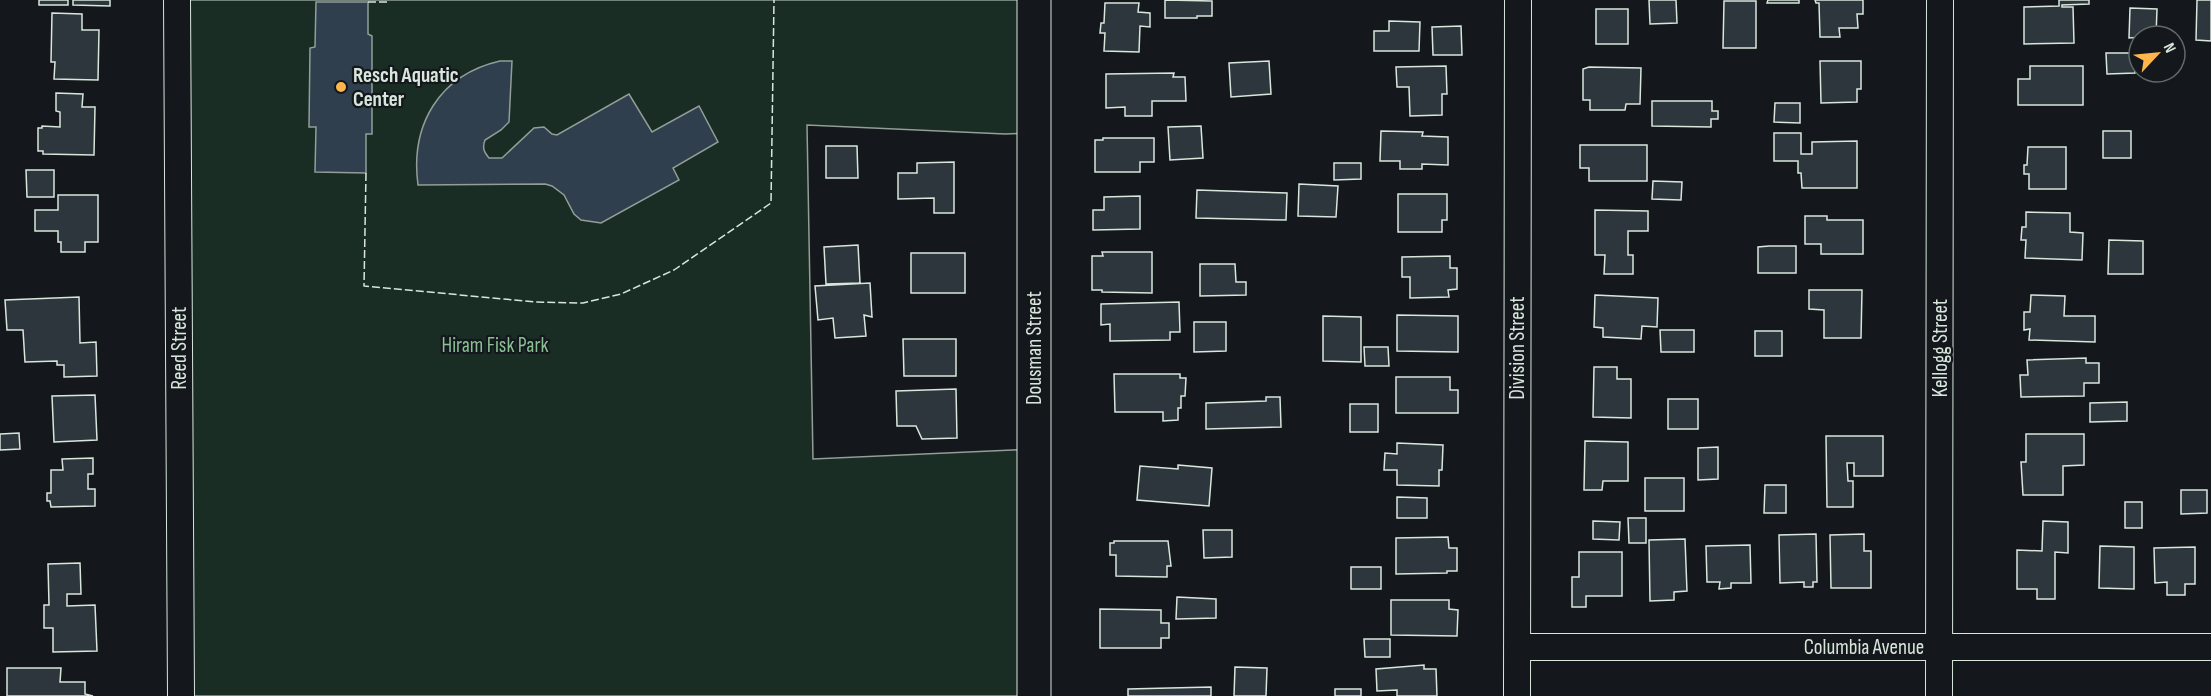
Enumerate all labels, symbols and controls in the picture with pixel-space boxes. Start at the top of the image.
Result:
north arrow [2127,24,2187,84]
text: N [2159,40,2180,56]
place label: Resch Aquatic Center [353,63,459,112]
marker: Resch Aquatic Center [334,80,348,94]
street label: Dousman Street [1022,291,1047,405]
street label: Division Street [1505,296,1530,400]
street label: Kellogg Street [1928,299,1953,397]
street label: Reed Street [167,307,192,389]
park label: Hiram Fisk Park [442,333,548,358]
street label: Columbia Avenue [1804,635,1924,660]

